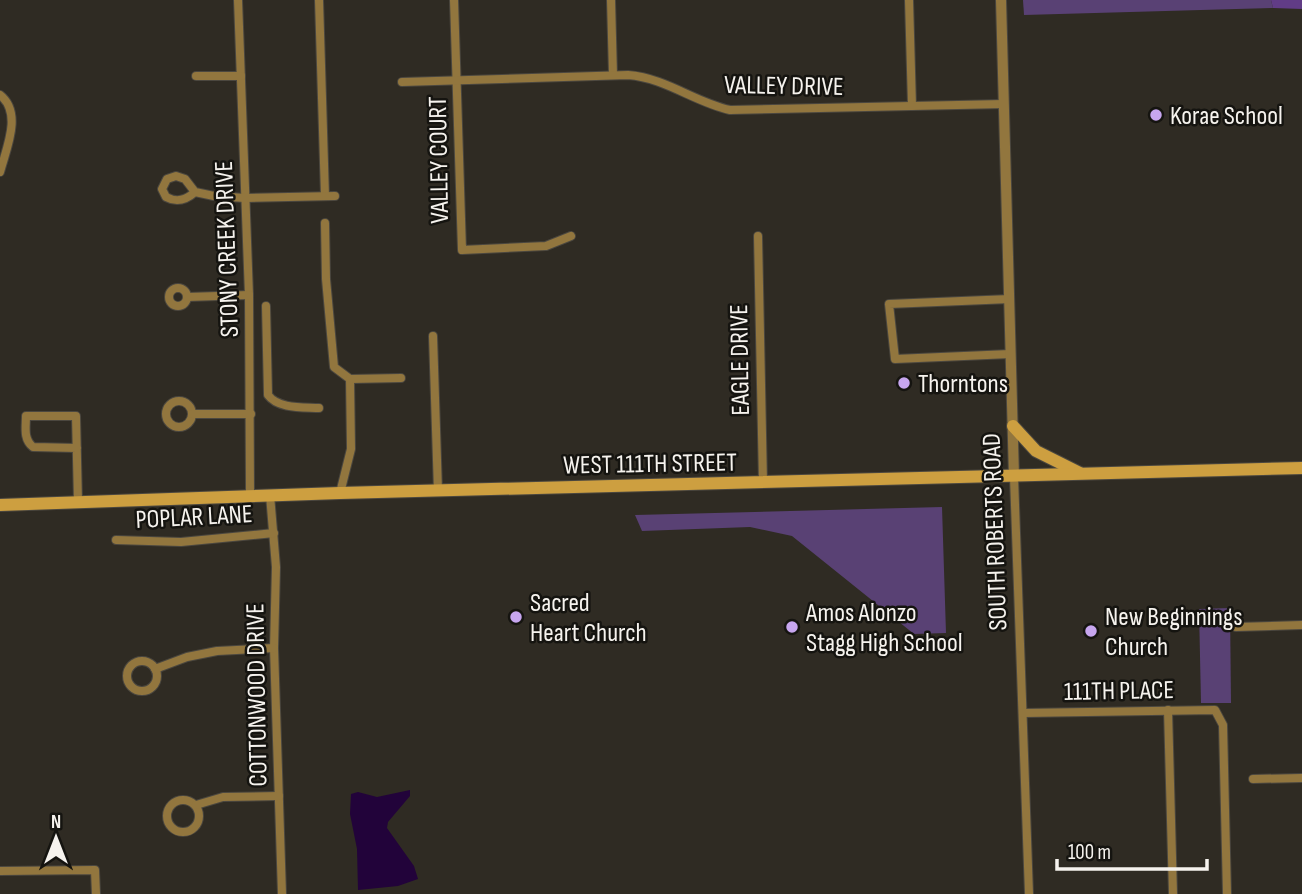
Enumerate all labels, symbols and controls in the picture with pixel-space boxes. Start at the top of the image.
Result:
street label: VALLEY DRIVE [724,70,844,103]
street label: VALLEY COURT [423,96,456,224]
place label: Korae School [1170,101,1283,132]
marker: Korae School [1148,107,1164,123]
street label: STONY CREEK DRIVE [209,160,246,338]
street label: EAGLE DRIVE [724,304,757,416]
place label: Thorntons [918,369,1008,400]
marker: Thorntons [896,375,912,391]
street label: SOUTH ROBERTS ROAD [977,433,1014,631]
street label: WEST 111TH STREET [563,447,737,482]
street label: POPLAR LANE [135,499,253,536]
place label: Sacred Heart Church [530,588,647,649]
place label: Amos Alonzo Stagg High School [805,598,963,659]
place label: New Beginnings Church [1105,602,1243,663]
street label: COTTONWOOD DRIVE [240,603,275,787]
marker: Sacred Heart Church [508,609,524,625]
marker: Amos Alonzo Stagg High School [784,619,800,635]
marker: New Beginnings Church [1083,623,1099,639]
street label: 111TH PLACE [1064,675,1174,708]
north arrow [21,803,91,873]
text: N [51,811,61,834]
scale bar [1057,828,1208,872]
text: 100 m [1068,840,1111,865]

